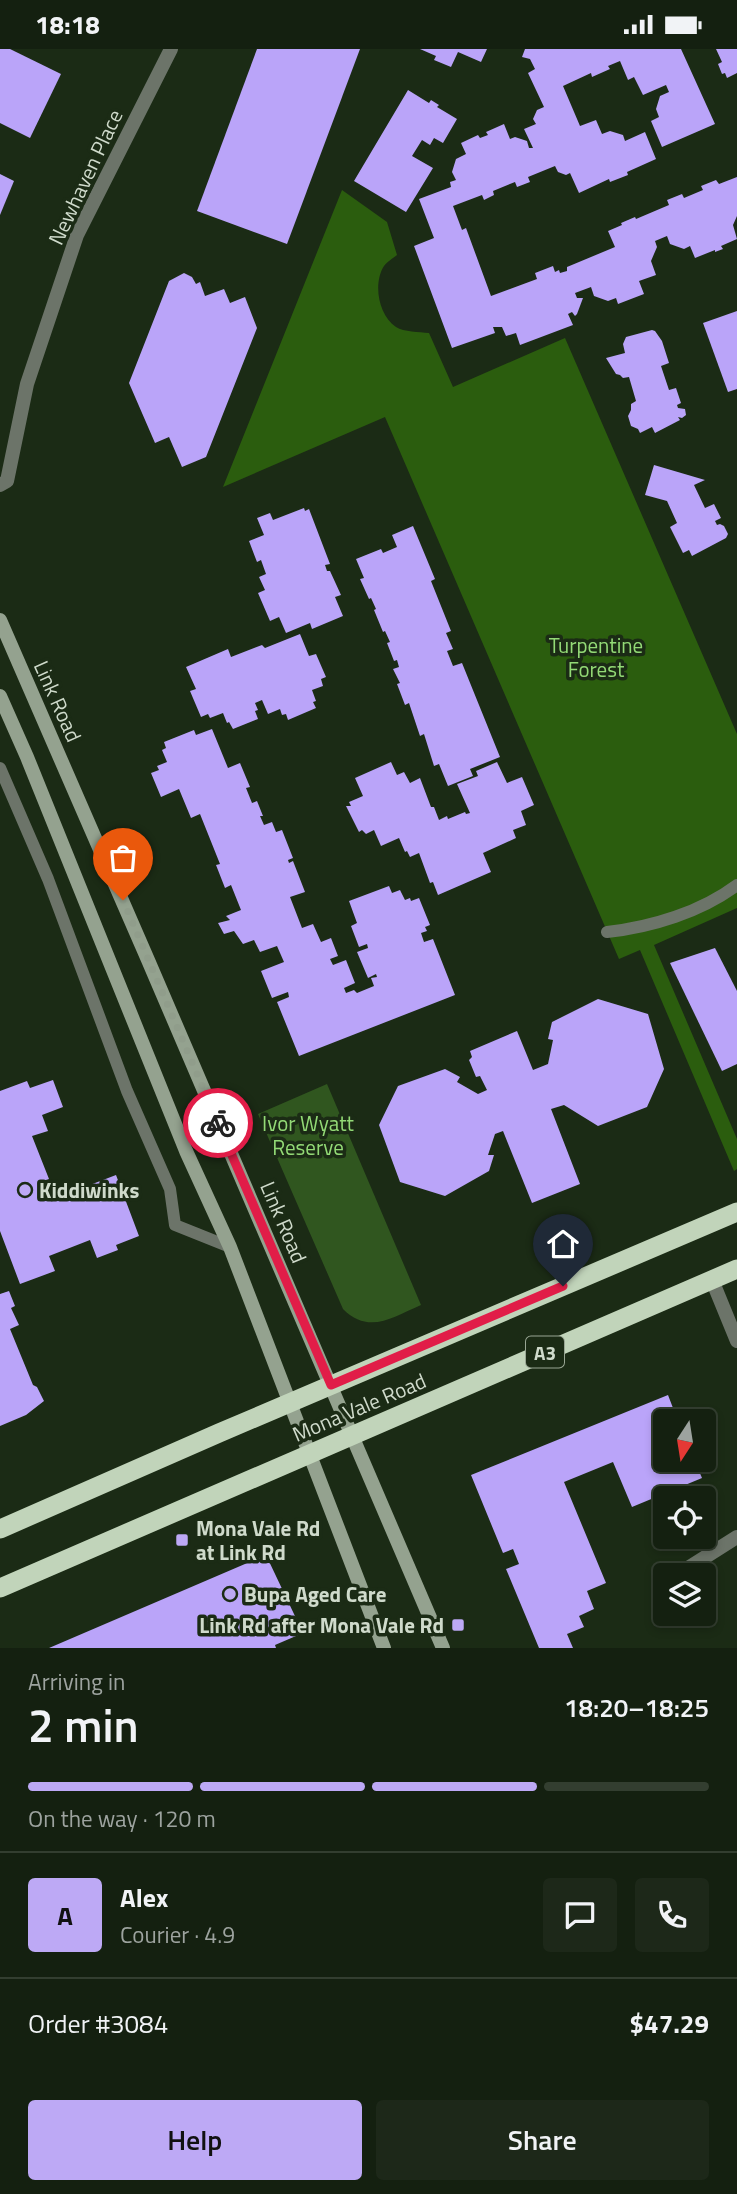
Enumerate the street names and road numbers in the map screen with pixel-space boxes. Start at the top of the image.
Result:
street label: Newhaven Place [40,104,130,250]
street label: Link Road [26,655,90,747]
street label: Link Road [252,1176,316,1268]
road number: A3 [526,1337,564,1367]
street label: Mona Vale Road [287,1364,431,1450]

